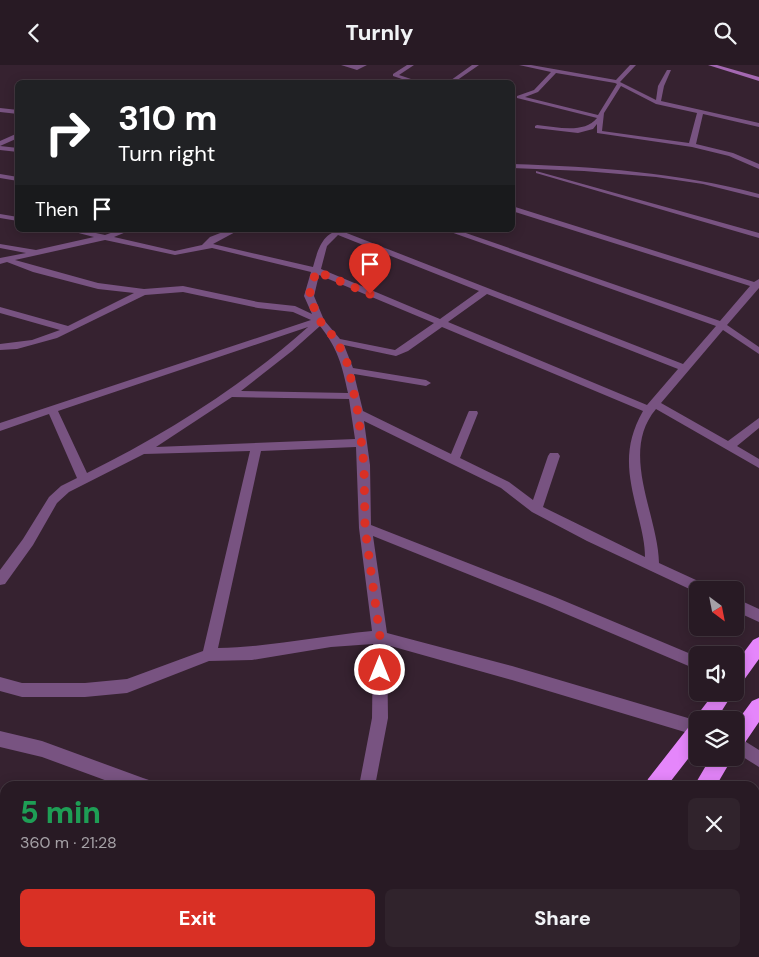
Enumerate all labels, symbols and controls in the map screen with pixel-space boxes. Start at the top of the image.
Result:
text: Turnly [346,18,413,47]
icon: back [20,19,48,47]
icon: search [711,19,739,47]
text: 310 m [118,95,217,141]
icon: right [35,100,100,165]
text: Turn right [118,139,215,168]
icon: arrive [88,195,116,223]
text: Then [35,197,78,222]
pin [349,243,391,294]
icon: arrive [356,250,384,278]
north arrow [689,581,744,636]
map controls [689,581,744,766]
position arrow [353,643,405,695]
button: sound [689,646,744,701]
button: layers [689,711,744,766]
text: 5 min [20,793,101,832]
button: close [688,798,740,850]
text: 360 m · 21:28 [20,832,117,853]
button: Exit [20,889,375,947]
button: Share [385,889,740,947]

